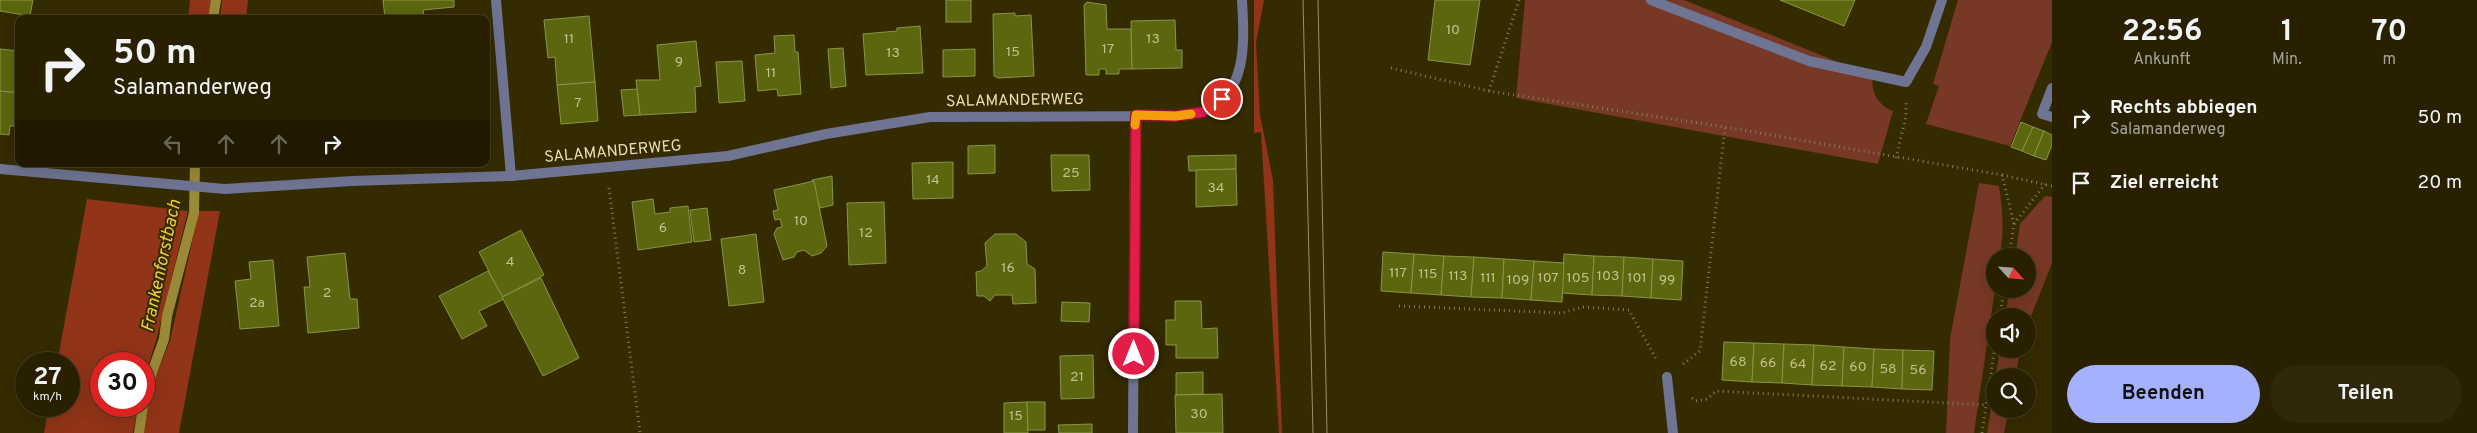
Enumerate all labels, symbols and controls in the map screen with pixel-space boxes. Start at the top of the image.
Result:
text: 22:56 [2122,14,2202,51]
text: 1 [2281,14,2293,51]
text: 70 [2371,14,2407,51]
house number: 10 [1446,22,1460,39]
house number: 11 [564,31,574,48]
house number: 13 [1146,31,1160,48]
text: 50 m [113,32,197,76]
icon: right [30,35,95,100]
house number: 17 [1102,41,1114,58]
house number: 15 [1006,44,1020,61]
house number: 13 [886,45,900,62]
text: Ankunft [2133,50,2191,70]
text: Min. [2272,50,2302,70]
text: m [2383,50,2396,70]
house number: 9 [675,54,683,71]
house number: 11 [766,65,776,82]
text: Salamanderweg [113,75,272,102]
pin [1201,78,1243,120]
icon: arrive [1208,85,1236,113]
street label: SALAMANDERWEG [946,90,1084,112]
house number: 7 [574,95,582,112]
text: Rechts abbiegen [2110,96,2258,120]
icon: right [2067,104,2095,132]
text: 50 m [2417,106,2462,130]
text: Salamanderweg [2110,120,2226,140]
icon: left [159,130,187,158]
icon: ahead [212,130,240,158]
icon: ahead [265,130,293,158]
icon: right [318,130,346,158]
street label: SALAMANDERWEG [543,136,683,168]
house number: 25 [1062,165,1080,182]
icon: arrive [2067,169,2095,197]
text: Ziel erreicht [2110,171,2219,195]
text: 20 m [2418,171,2462,195]
house number: 14 [926,172,940,189]
house number: 34 [1207,180,1225,197]
water label: Frankenforstbach [137,197,187,334]
house number: 10 [794,213,808,230]
house number: 6 [659,220,667,237]
house number: 12 [859,225,873,242]
north arrow [1986,248,2036,298]
map controls [1986,248,2036,418]
house number: 4 [506,254,514,271]
house number: 16 [1001,260,1015,277]
house number: 8 [738,262,746,279]
house number: 117 [1389,265,1407,282]
house number: 115 [1418,266,1438,283]
house number: 113 [1449,268,1467,285]
house number: 103 [1597,268,1619,285]
house number: 111 [1480,270,1496,287]
house number: 107 [1537,270,1559,287]
house number: 105 [1567,270,1589,287]
house number: 101 [1627,270,1647,287]
house number: 109 [1507,272,1529,289]
house number: 99 [1659,272,1675,289]
house number: 2 [323,285,331,302]
house number: 2a [249,295,265,312]
button: sound [1986,308,2036,358]
position arrow [1107,327,1159,379]
speed limit sign: 30 [90,352,155,417]
house number: 68 [1730,354,1746,371]
house number: 66 [1760,355,1776,372]
house number: 64 [1789,356,1807,373]
house number: 62 [1820,358,1836,375]
house number: 60 [1849,359,1867,376]
house number: 58 [1879,361,1897,378]
text: 27 [33,362,62,394]
house number: 56 [1909,362,1927,379]
button: Beenden [2067,365,2260,423]
button: Teilen [2270,365,2462,423]
button: search [1986,368,2036,418]
house number: 21 [1070,369,1084,386]
text: km/h [33,389,62,405]
house number: 30 [1190,406,1208,423]
house number: 15 [1009,408,1023,425]

